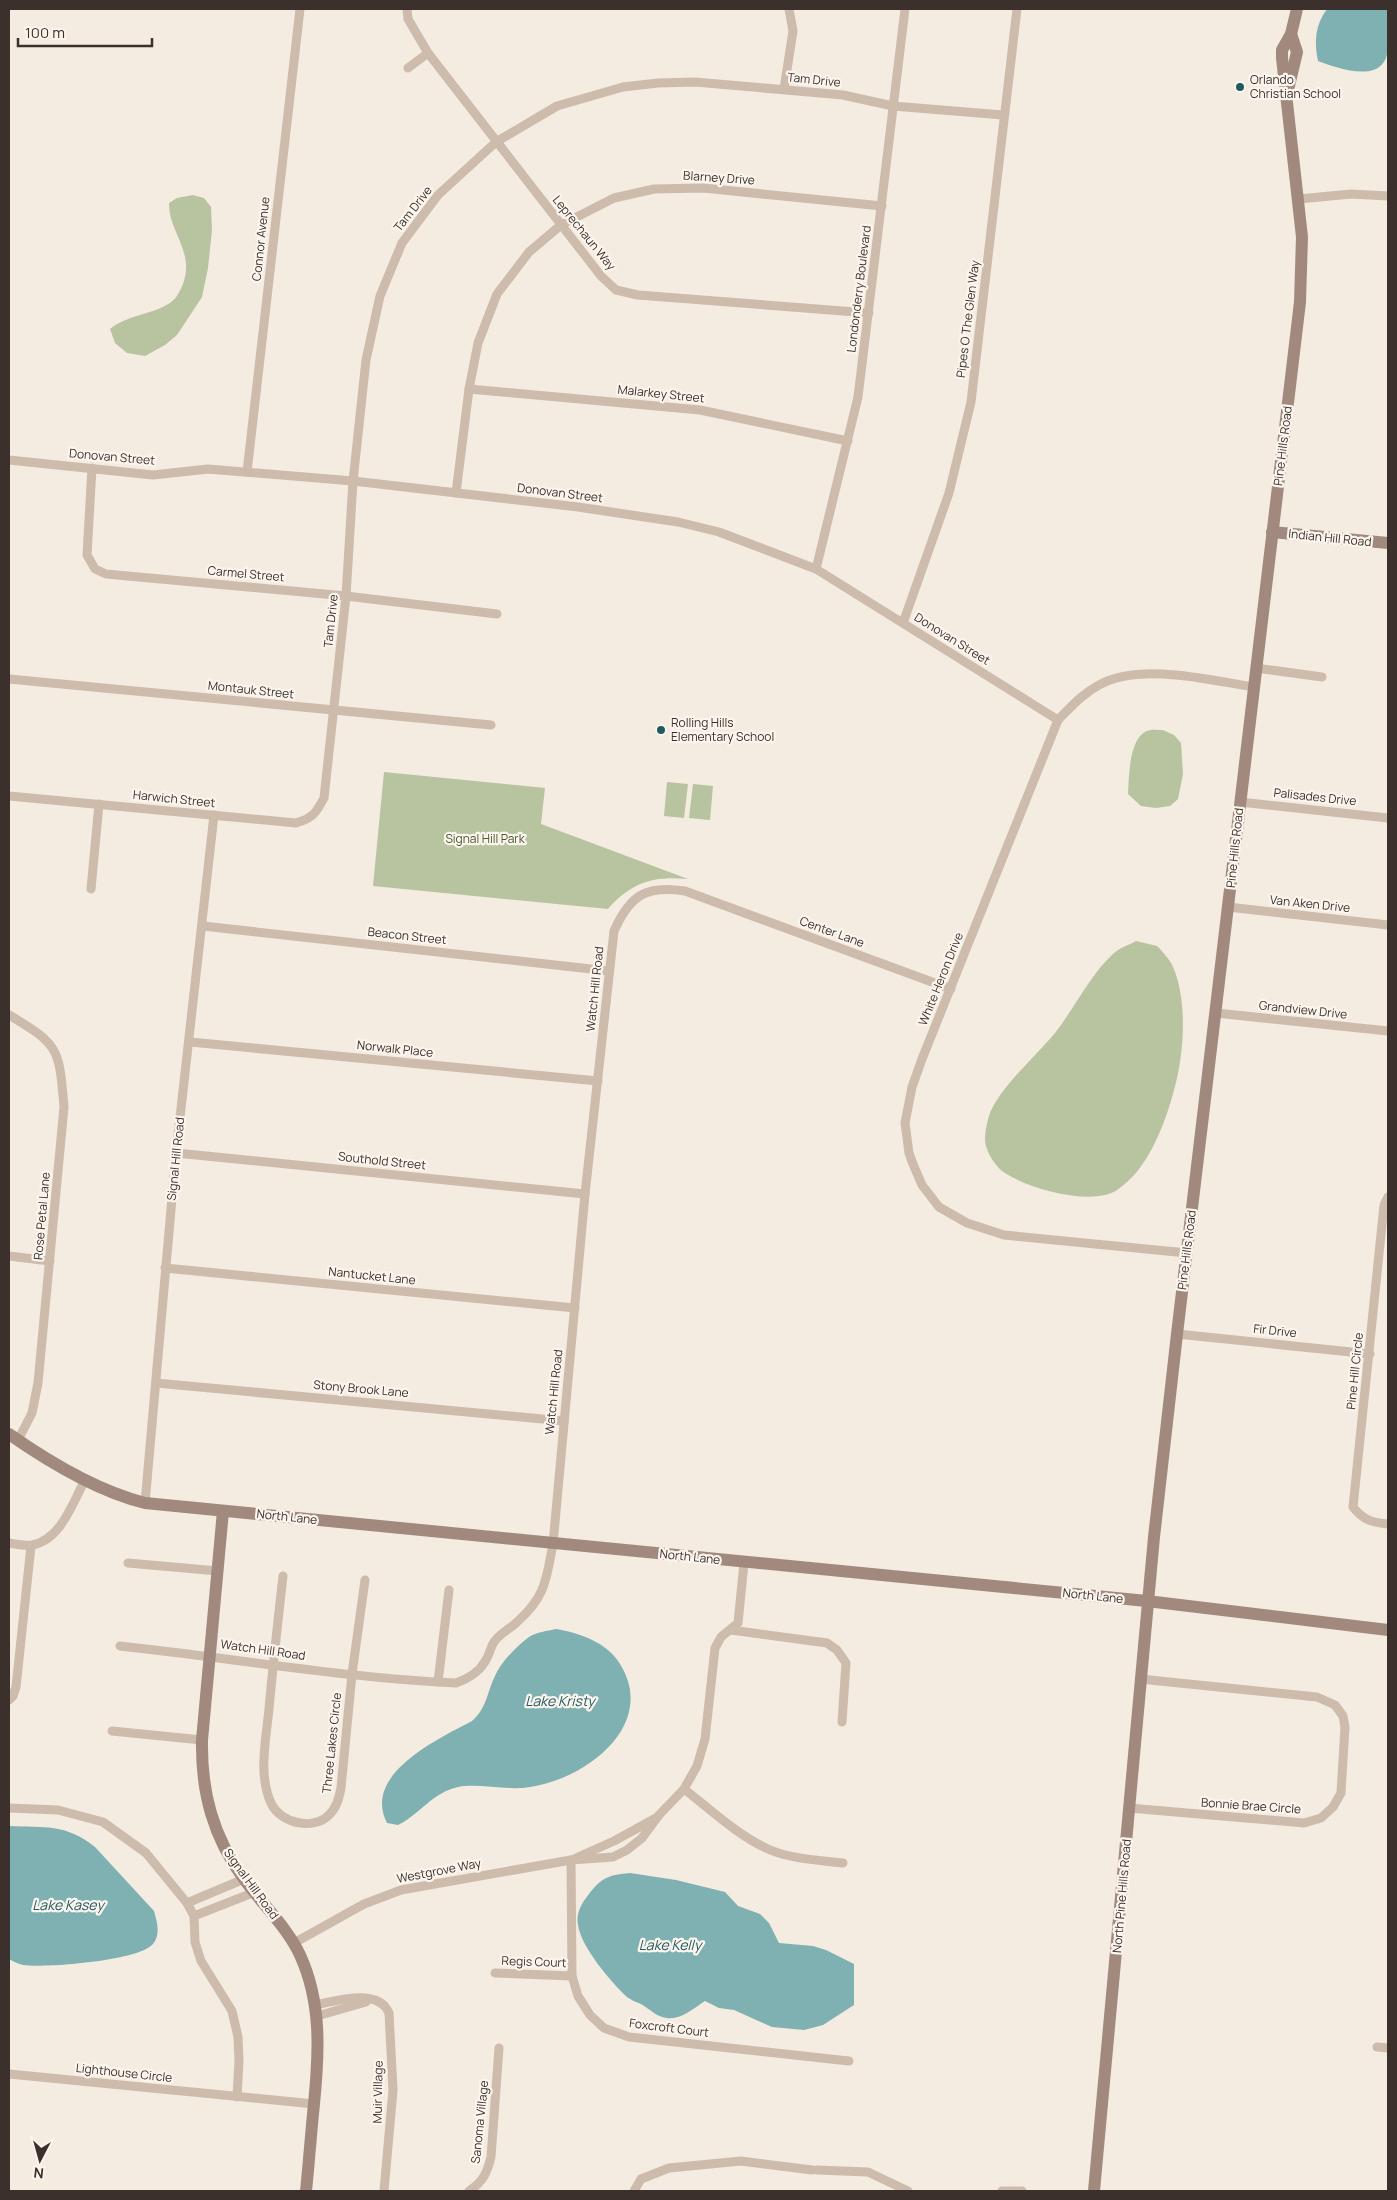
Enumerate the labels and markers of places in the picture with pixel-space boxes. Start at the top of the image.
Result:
place label: Orlando Christian School [1250,71,1341,102]
marker: Orlando Christian School [1234,81,1246,93]
place label: Rolling Hills Elementary School [671,714,774,745]
marker: Rolling Hills Elementary School [655,724,667,736]

